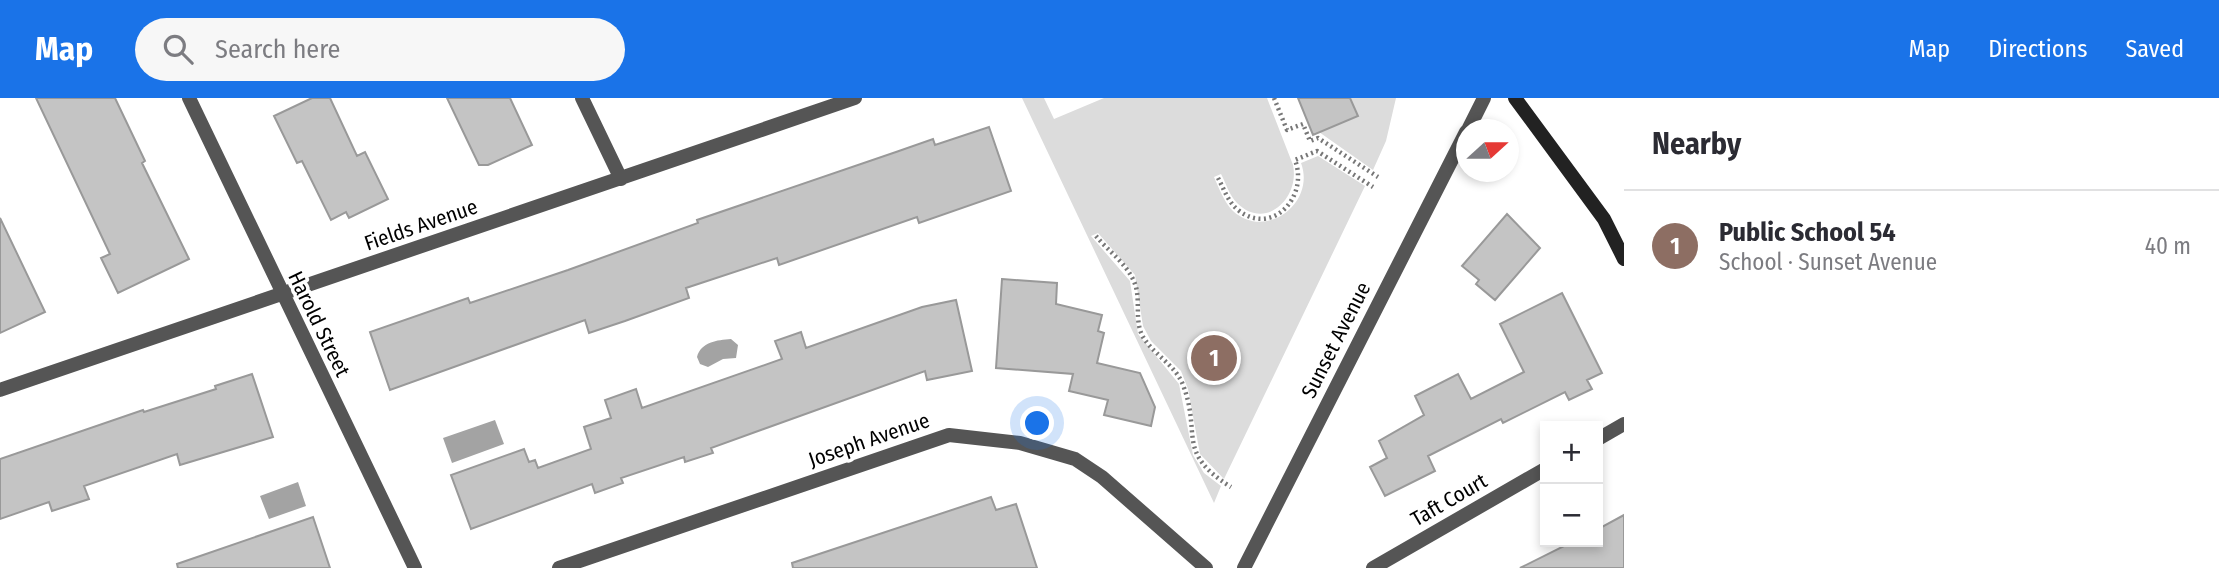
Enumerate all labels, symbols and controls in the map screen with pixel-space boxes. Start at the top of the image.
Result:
search box [135,18,625,81]
text: Map [35,29,93,69]
icon: search [159,30,197,68]
text: Search here [215,34,340,65]
text: Map [1909,35,1950,63]
text: Directions [1988,35,2087,63]
text: Saved [2125,35,2184,63]
north arrow [1456,119,1519,182]
text: Nearby [1652,126,1741,162]
street label: Fields Avenue [361,194,481,256]
text: Public School 54 [1719,217,1896,248]
text: 1 [1670,232,1680,260]
text: 40 m [2145,232,2191,260]
text: School · Sunset Avenue [1719,248,1937,276]
street label: Harold Street [282,267,356,381]
street label: Sunset Avenue [1296,278,1376,402]
pin: 1 [1191,332,1237,384]
your location [1020,406,1054,440]
street label: Joseph Avenue [805,407,933,473]
map controls [1540,421,1603,547]
button: + [1540,421,1603,484]
street label: Taft Court [1406,468,1492,532]
button: − [1540,484,1603,547]

